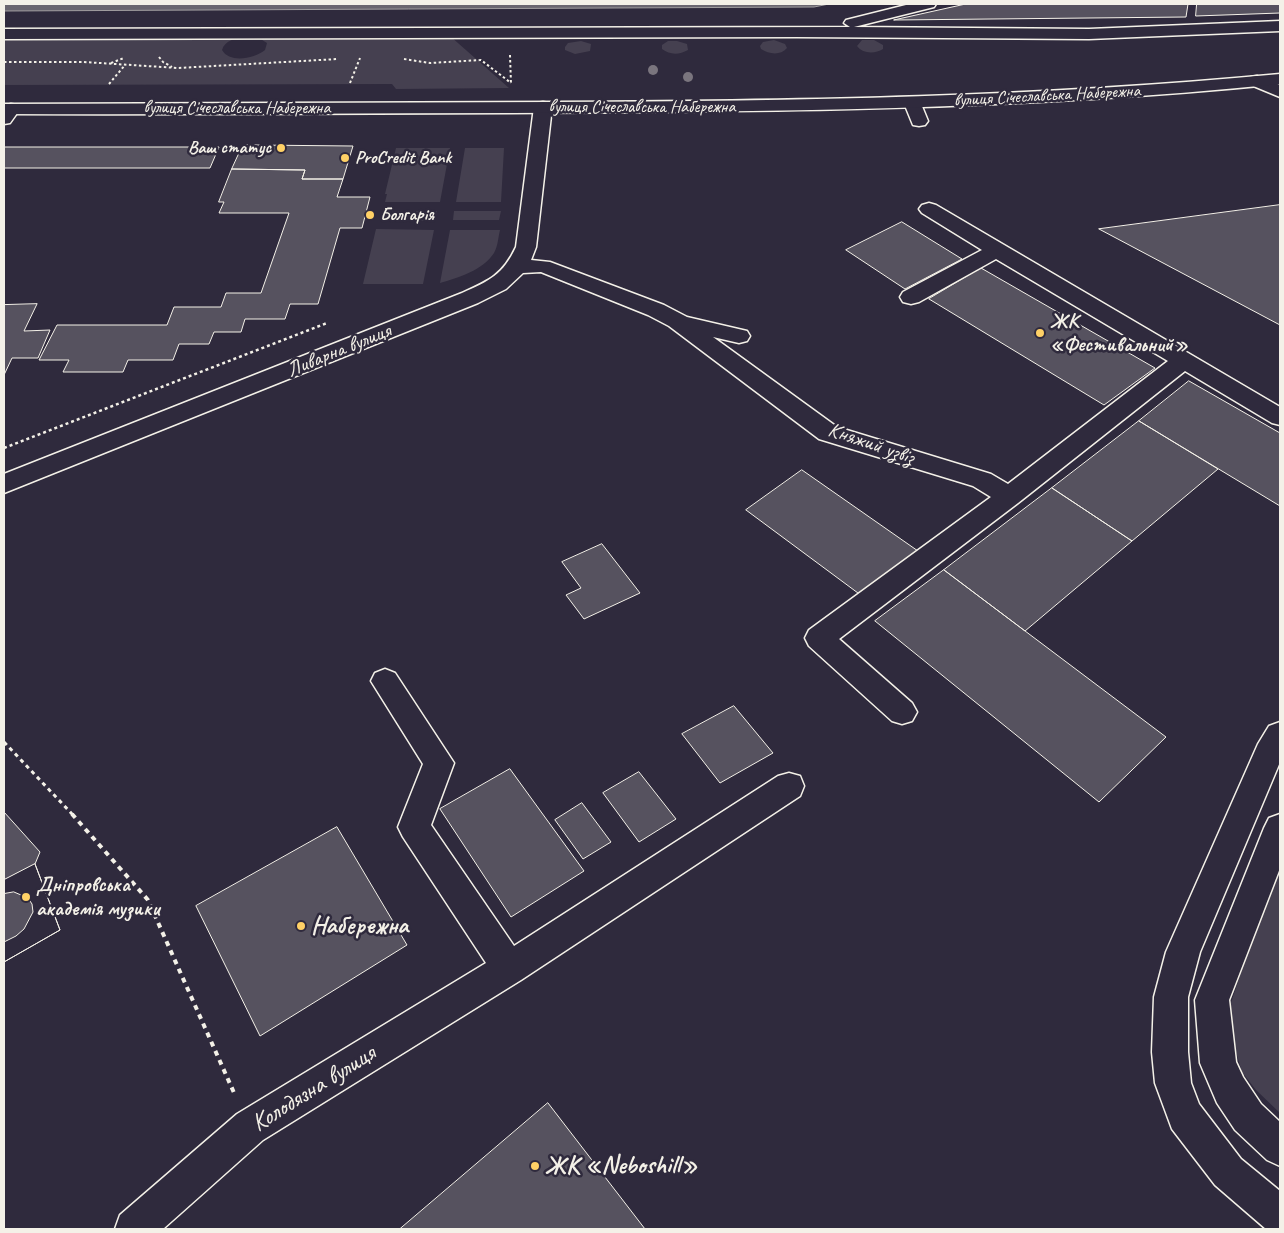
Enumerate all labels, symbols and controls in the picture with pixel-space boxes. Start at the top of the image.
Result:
street label: вулиця Січеславська Набережна [953,80,1141,112]
street label: вулиця Січеславська Набережна [549,96,735,118]
street label: вулиця Січеславська Набережна [144,97,330,119]
place label: Ваш статус [188,137,271,159]
marker: Ваш статус [275,142,287,154]
place label: ProCredit Bank [355,147,451,169]
marker: ProCredit Bank [339,152,351,164]
place label: Болгарія [380,204,434,226]
marker: Болгарія [364,209,376,221]
place label: ЖК «Фестивальний» [1050,308,1188,358]
street label: Ливарна вулиця [283,319,395,383]
marker: ЖК «Фестивальний» [1034,327,1046,339]
street label: Княжий узвіз [825,418,917,470]
place label: Дніпровська академія музики [36,872,160,922]
marker: Дніпровська академія музики [20,891,32,903]
place label: Набережна [311,911,408,941]
marker: Набережна [295,920,307,932]
street label: Колодязна вулиця [246,1039,382,1139]
place label: ЖК «Neboshill» [545,1151,698,1181]
marker: ЖК «Neboshill» [529,1160,541,1172]

